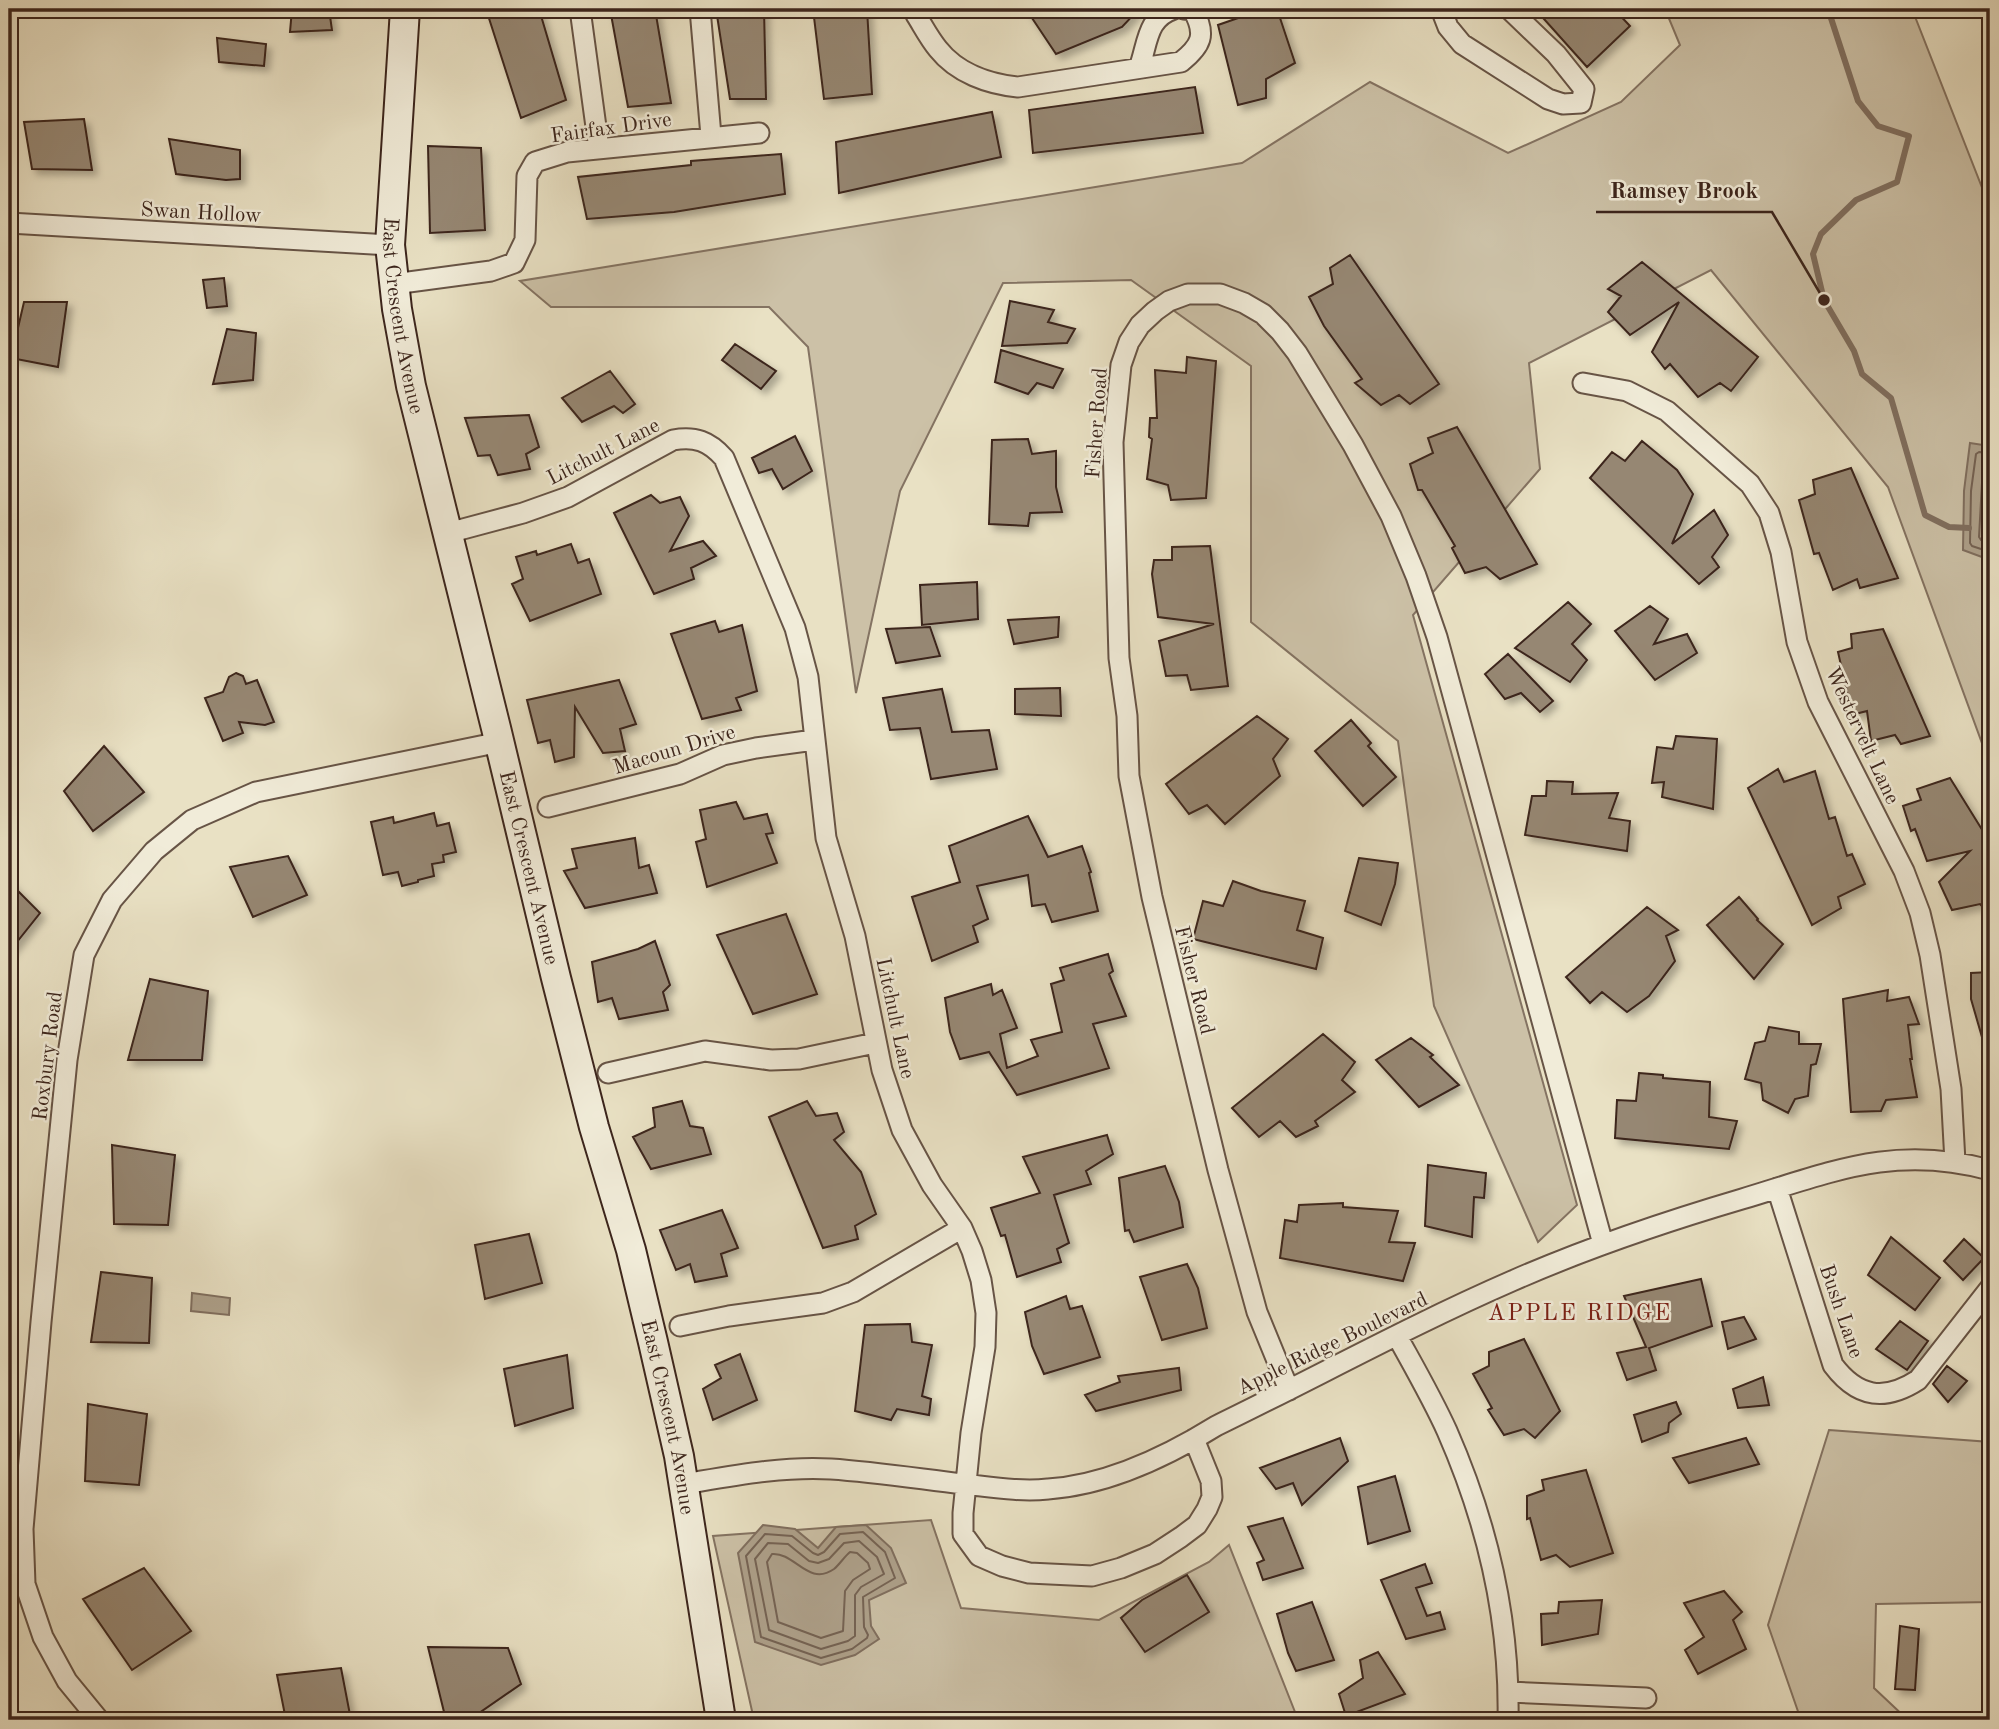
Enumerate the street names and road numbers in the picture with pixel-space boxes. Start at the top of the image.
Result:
street label: Fairfax Drive [549,110,673,147]
street label: Swan Hollow [140,200,262,227]
street label: East Crescent Avenue [378,216,427,416]
street label: Fisher Road [1083,367,1112,479]
street label: Litchult Lane [544,415,663,490]
street label: Westervelt Lane [1821,664,1903,808]
street label: Macoun Drive [611,722,738,779]
street label: East Crescent Avenue [495,769,561,967]
street label: Fisher Road [1170,924,1217,1037]
street label: Litchult Lane [871,956,918,1081]
street label: Roxbury Road [30,990,67,1122]
street label: Bush Lane [1815,1262,1866,1361]
street label: Apple Ridge Boulevard [1234,1289,1431,1400]
street label: East Crescent Avenue [636,1318,697,1516]

